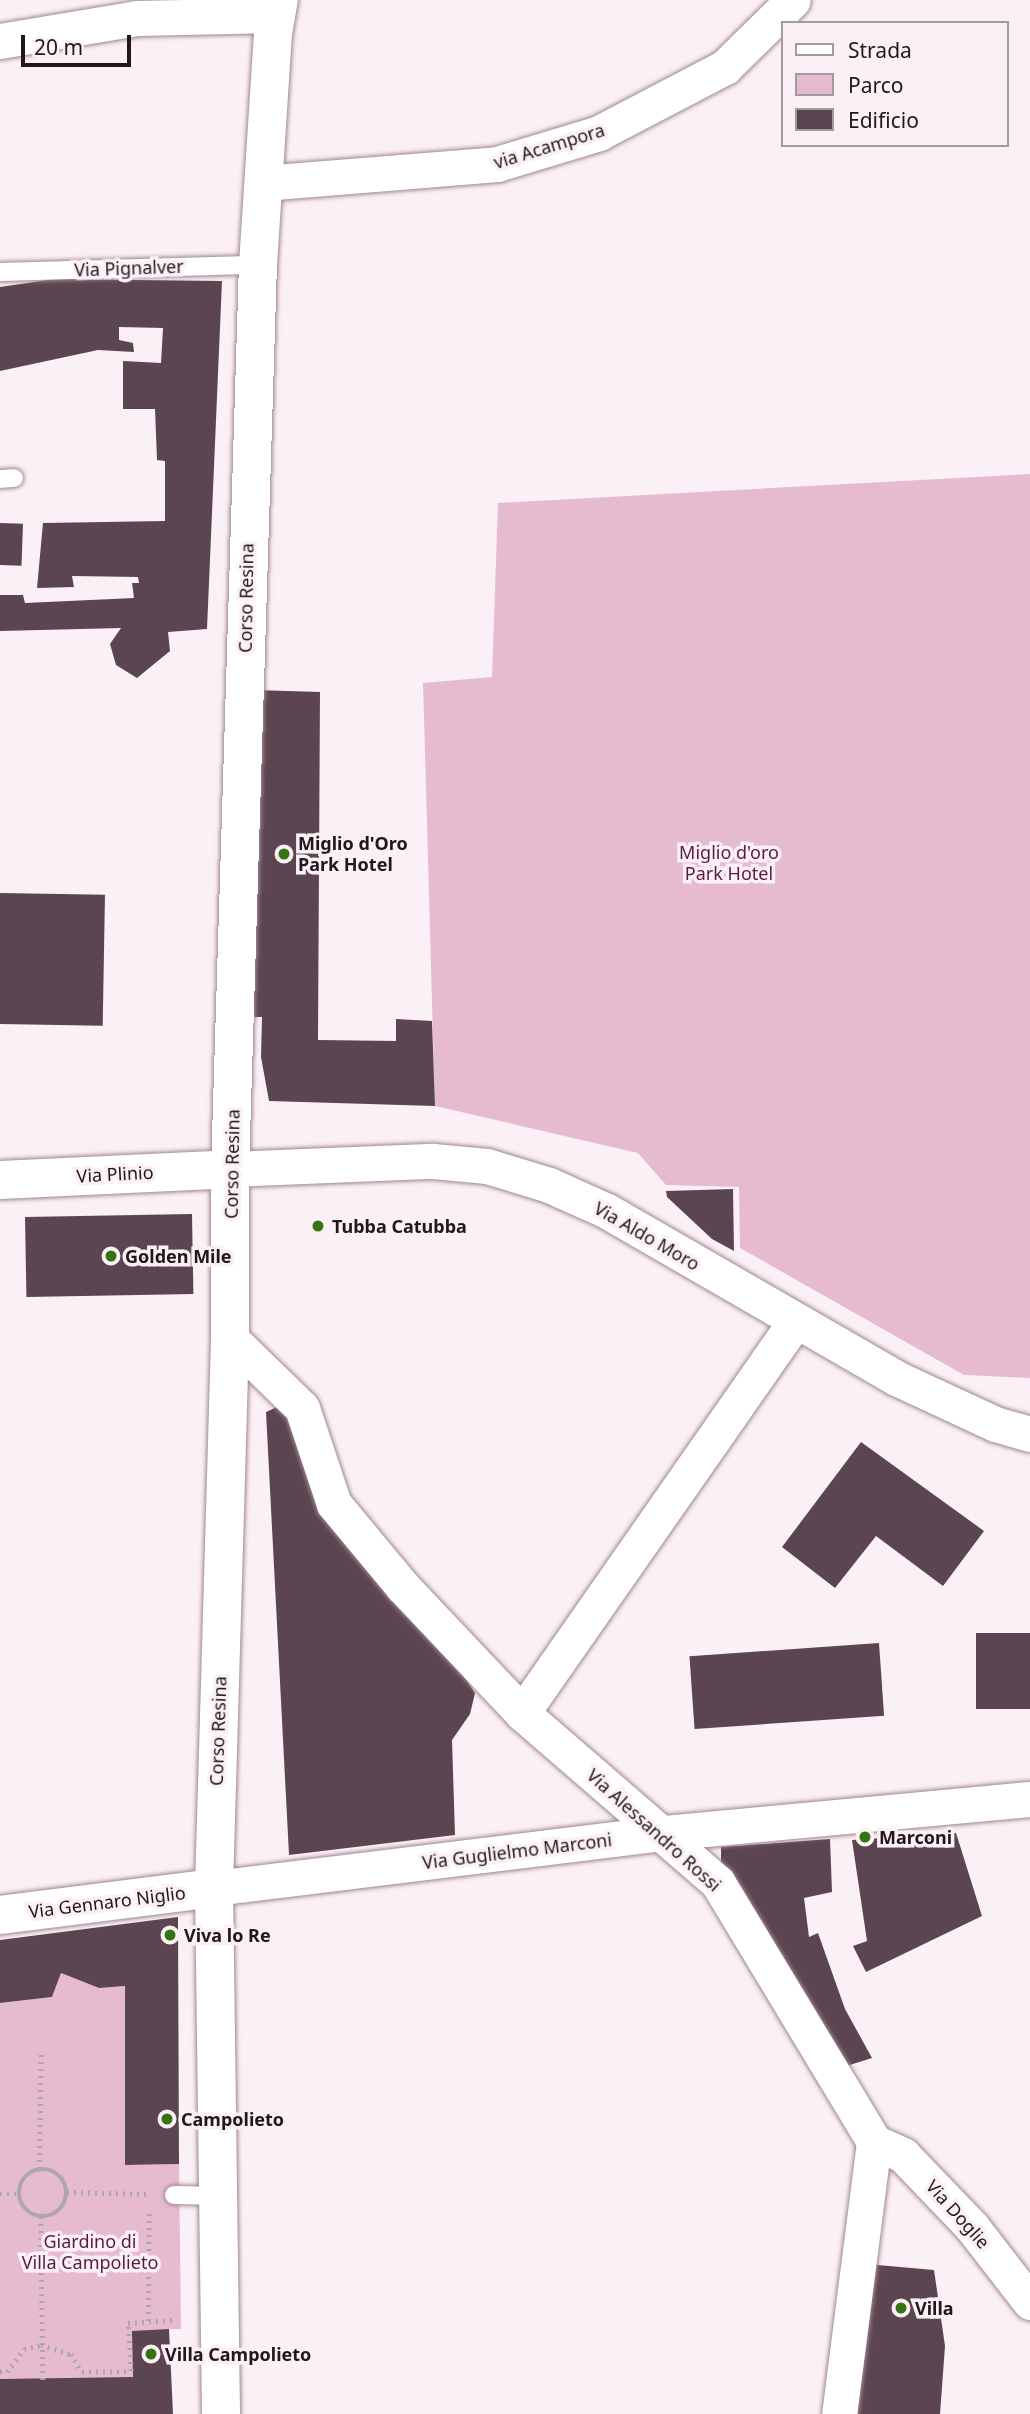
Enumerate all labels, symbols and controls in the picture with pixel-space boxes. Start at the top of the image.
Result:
scale bar [24,21,135,65]
legend [782,21,1009,147]
text: 20 m [34,33,83,61]
text: Strada [848,36,912,64]
text: Parco [848,71,904,99]
text: Edificio [848,106,919,134]
street label: via Acampora [491,119,607,173]
street label: Via Pignalver [74,255,184,281]
street label: Corso Resina [234,543,258,653]
place label: Miglio d'Oro Park Hotel [298,833,408,876]
park label: Miglio d'oro Park Hotel [679,842,779,884]
marker: Miglio d'Oro Park Hotel [276,846,292,862]
street label: Corso Resina [220,1109,244,1219]
street label: Via Plinio [76,1161,154,1187]
street label: Via Aldo Moro [590,1197,704,1275]
place label: Tubba Catubba [332,1215,467,1237]
marker: Tubba Catubba [310,1218,326,1234]
place label: Golden Mile [125,1245,232,1267]
marker: Golden Mile [103,1248,119,1264]
street label: Corso Resina [205,1676,231,1786]
street label: Via Alessandro Rossi [583,1764,725,1896]
place label: Marconi [879,1826,952,1848]
street label: Via Guglielmo Marconi [421,1829,613,1873]
marker: Marconi [857,1829,873,1845]
street label: Via Gennaro Niglio [27,1882,187,1922]
place label: Viva lo Re [184,1924,271,1946]
marker: Viva lo Re [162,1927,178,1943]
place label: Campolieto [181,2108,284,2130]
marker: Campolieto [159,2111,175,2127]
street label: Via Doglie [922,2175,994,2253]
park label: Giardino di Villa Campolieto [22,2231,158,2274]
place label: Villa [915,2297,954,2319]
marker: Villa [893,2300,909,2316]
place label: Villa Campolieto [165,2343,311,2365]
marker: Villa Campolieto [143,2346,159,2362]

